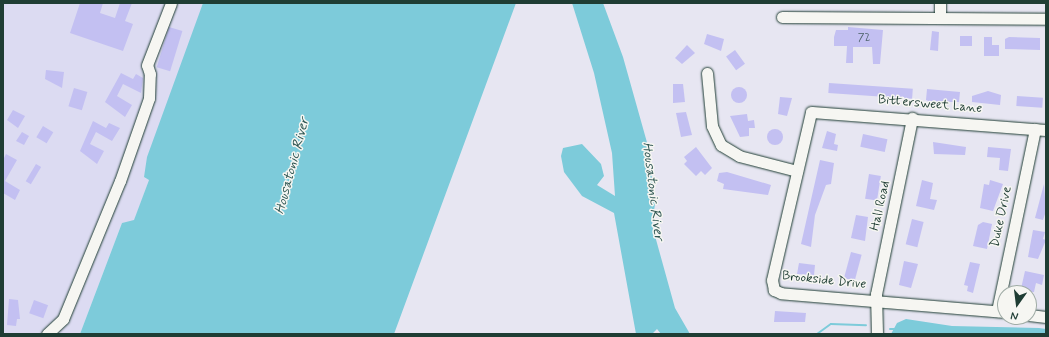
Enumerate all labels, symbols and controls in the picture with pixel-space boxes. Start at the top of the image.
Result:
house number: 72 [858,31,870,45]
street label: Bittersweet Lane [878,93,982,117]
water label: Housatonic River [271,116,313,216]
water label: Housatonic River [639,141,667,241]
street label: Hall Road [868,180,894,232]
street label: Duke Drive [988,186,1016,248]
street label: Brookside Drive [781,269,867,293]
north arrow [997,285,1037,325]
text: N [1009,308,1020,323]

